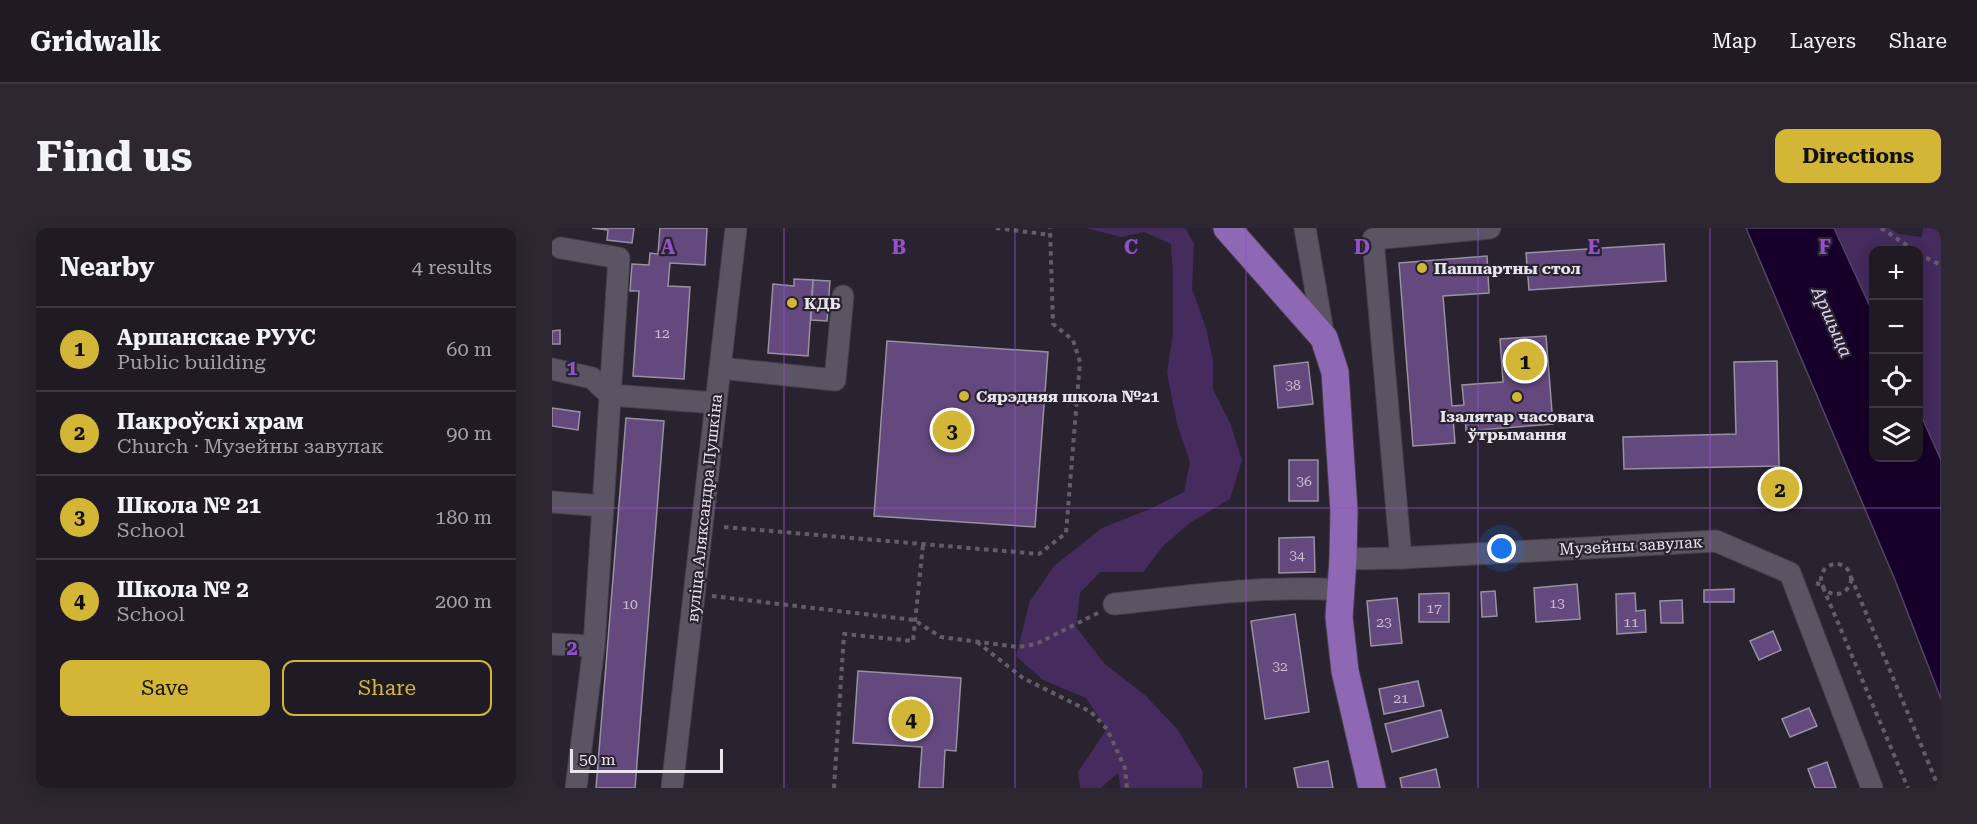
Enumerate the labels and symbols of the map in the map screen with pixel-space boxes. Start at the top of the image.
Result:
text: A [661,235,676,259]
text: B [892,235,906,259]
text: C [1124,235,1138,259]
text: D [1354,235,1370,259]
text: E [1588,235,1601,259]
text: F [1819,235,1831,259]
place label: Пашпартны стол [1434,259,1581,278]
marker: Пашпартны стол [1415,261,1429,275]
water label: Аршыца [1807,283,1857,360]
place label: КДБ [804,294,840,313]
marker: КДБ [785,296,799,310]
house number: 12 [654,325,670,341]
pin: 1 [1506,338,1544,384]
text: 1 [566,356,578,380]
house number: 38 [1285,377,1301,393]
place label: Сярэдняя школа №21 [976,387,1160,406]
marker: Сярэдняя школа №21 [957,389,971,403]
marker: Ізалятар часовага ўтрымання [1510,390,1524,404]
street label: вуліца Аляксандра Пушкіна [683,393,726,623]
place label: Ізалятар часовага ўтрымання [1440,407,1595,444]
pin: 3 [932,408,972,452]
pin: 2 [1760,466,1800,512]
house number: 36 [1296,473,1312,489]
street label: Музейны завулак [1559,532,1703,559]
your location [1487,534,1516,563]
house number: 34 [1289,547,1305,563]
house number: 13 [1549,595,1565,611]
house number: 10 [622,596,638,612]
house number: 17 [1426,600,1442,616]
house number: 23 [1376,614,1392,630]
house number: 11 [1623,614,1639,630]
text: 2 [566,636,578,660]
house number: 32 [1272,658,1288,674]
house number: 21 [1393,690,1409,706]
pin: 4 [892,696,930,742]
scale bar [570,746,723,774]

